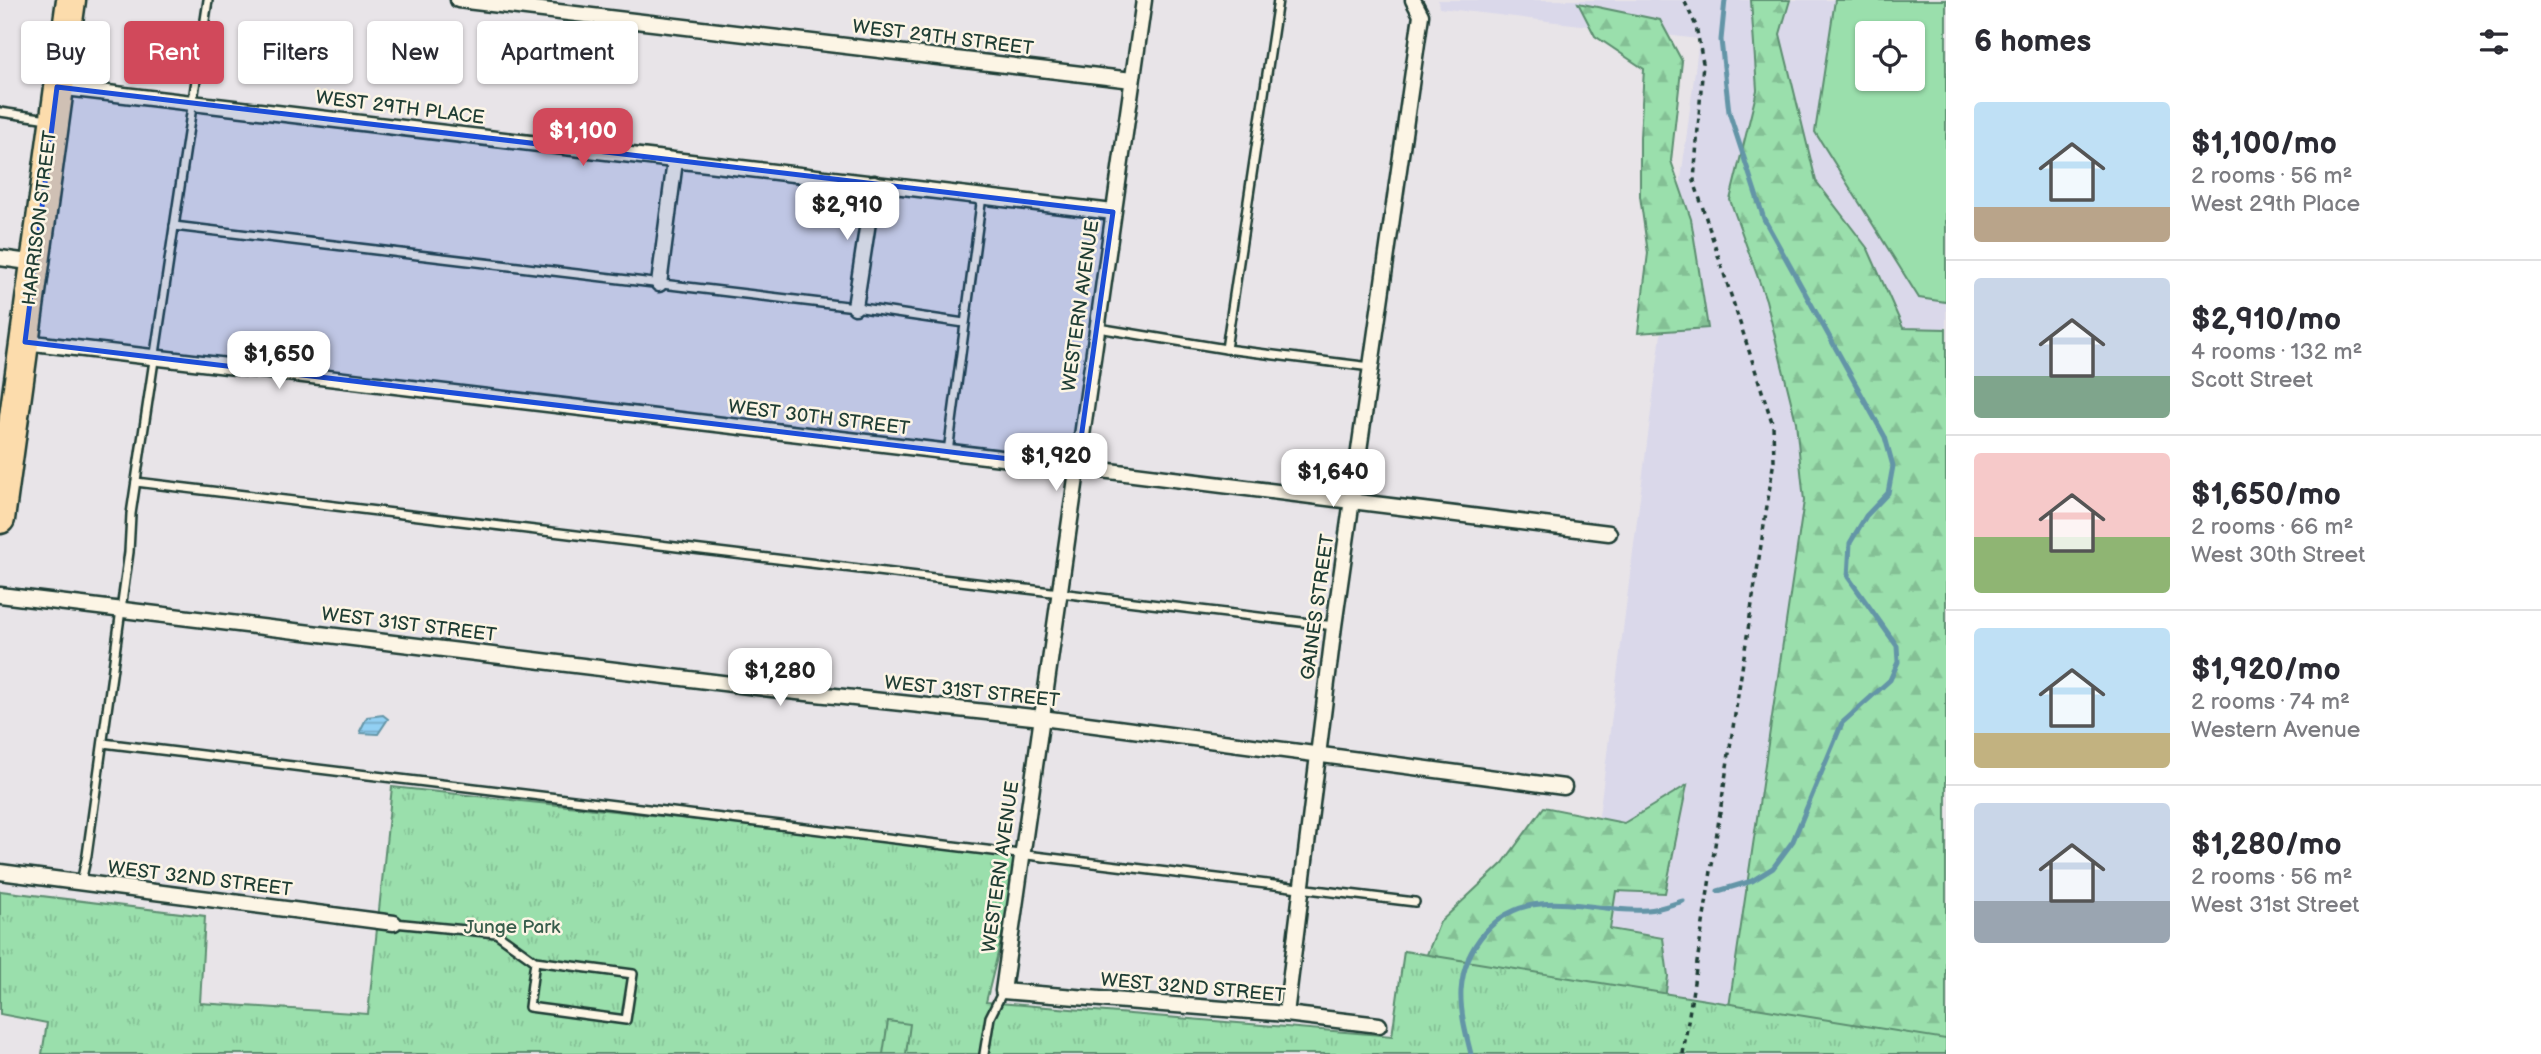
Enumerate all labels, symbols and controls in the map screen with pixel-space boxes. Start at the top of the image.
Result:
street label: WEST 29TH STREET [851,15,1035,61]
chip: Buy [21,21,110,84]
chip: Rent [124,21,224,84]
chip: Filters [238,21,353,84]
chip: New [367,21,463,84]
chip: Apartment [477,21,638,84]
map controls [1855,21,1925,91]
button: locate [1855,21,1925,91]
icon: filters [2475,23,2513,61]
text: 6 homes [1974,24,2091,60]
street label: WEST 29TH PLACE [314,86,486,130]
pin: $1,100 [526,108,640,168]
text: $1,100 [549,117,617,145]
text: $1,100/mo [2191,126,2337,162]
street label: HARRISON STREET [18,129,62,307]
icon: home [2030,130,2114,214]
text: 2 rooms · 56 m² [2191,162,2353,190]
pin: $2,910 [790,182,904,242]
text: West 29th Place [2191,190,2360,218]
text: $2,910 [811,191,883,219]
street label: WESTERN AVENUE [1058,219,1104,393]
text: $2,910/mo [2191,302,2341,338]
icon: home [2030,306,2114,390]
pin: $1,650 [222,332,336,391]
text: 4 rooms · 132 m² [2191,338,2362,366]
text: $1,650 [243,340,315,368]
text: Scott Street [2191,366,2313,394]
street label: WEST 30TH STREET [727,395,912,441]
pin: $1,920 [999,434,1113,493]
text: $1,920 [1020,442,1092,470]
pin: $1,640 [1276,449,1390,509]
text: $1,640 [1297,458,1369,486]
text: $1,650/mo [2191,477,2341,513]
icon: home [2030,481,2114,565]
text: 2 rooms · 66 m² [2191,513,2353,541]
street label: GAINES STREET [1296,532,1340,681]
text: West 30th Street [2191,541,2365,569]
street label: WEST 31ST STREET [320,603,499,647]
pin: $1,280 [723,648,837,708]
text: $1,920/mo [2191,652,2341,688]
icon: home [2030,656,2114,740]
text: $1,280 [744,657,816,685]
street label: WEST 31ST STREET [883,671,1062,713]
text: 2 rooms · 74 m² [2191,688,2350,716]
text: Western Avenue [2191,716,2360,744]
street label: WESTERN AVENUE [978,780,1024,954]
text: $1,280/mo [2191,827,2341,863]
icon: home [2030,831,2114,915]
street label: WEST 32ND STREET [106,856,294,902]
text: 2 rooms · 56 m² [2191,863,2353,891]
text: West 31st Street [2191,891,2359,919]
park label: Junge Park [464,916,561,939]
street label: WEST 32ND STREET [1099,968,1287,1008]

